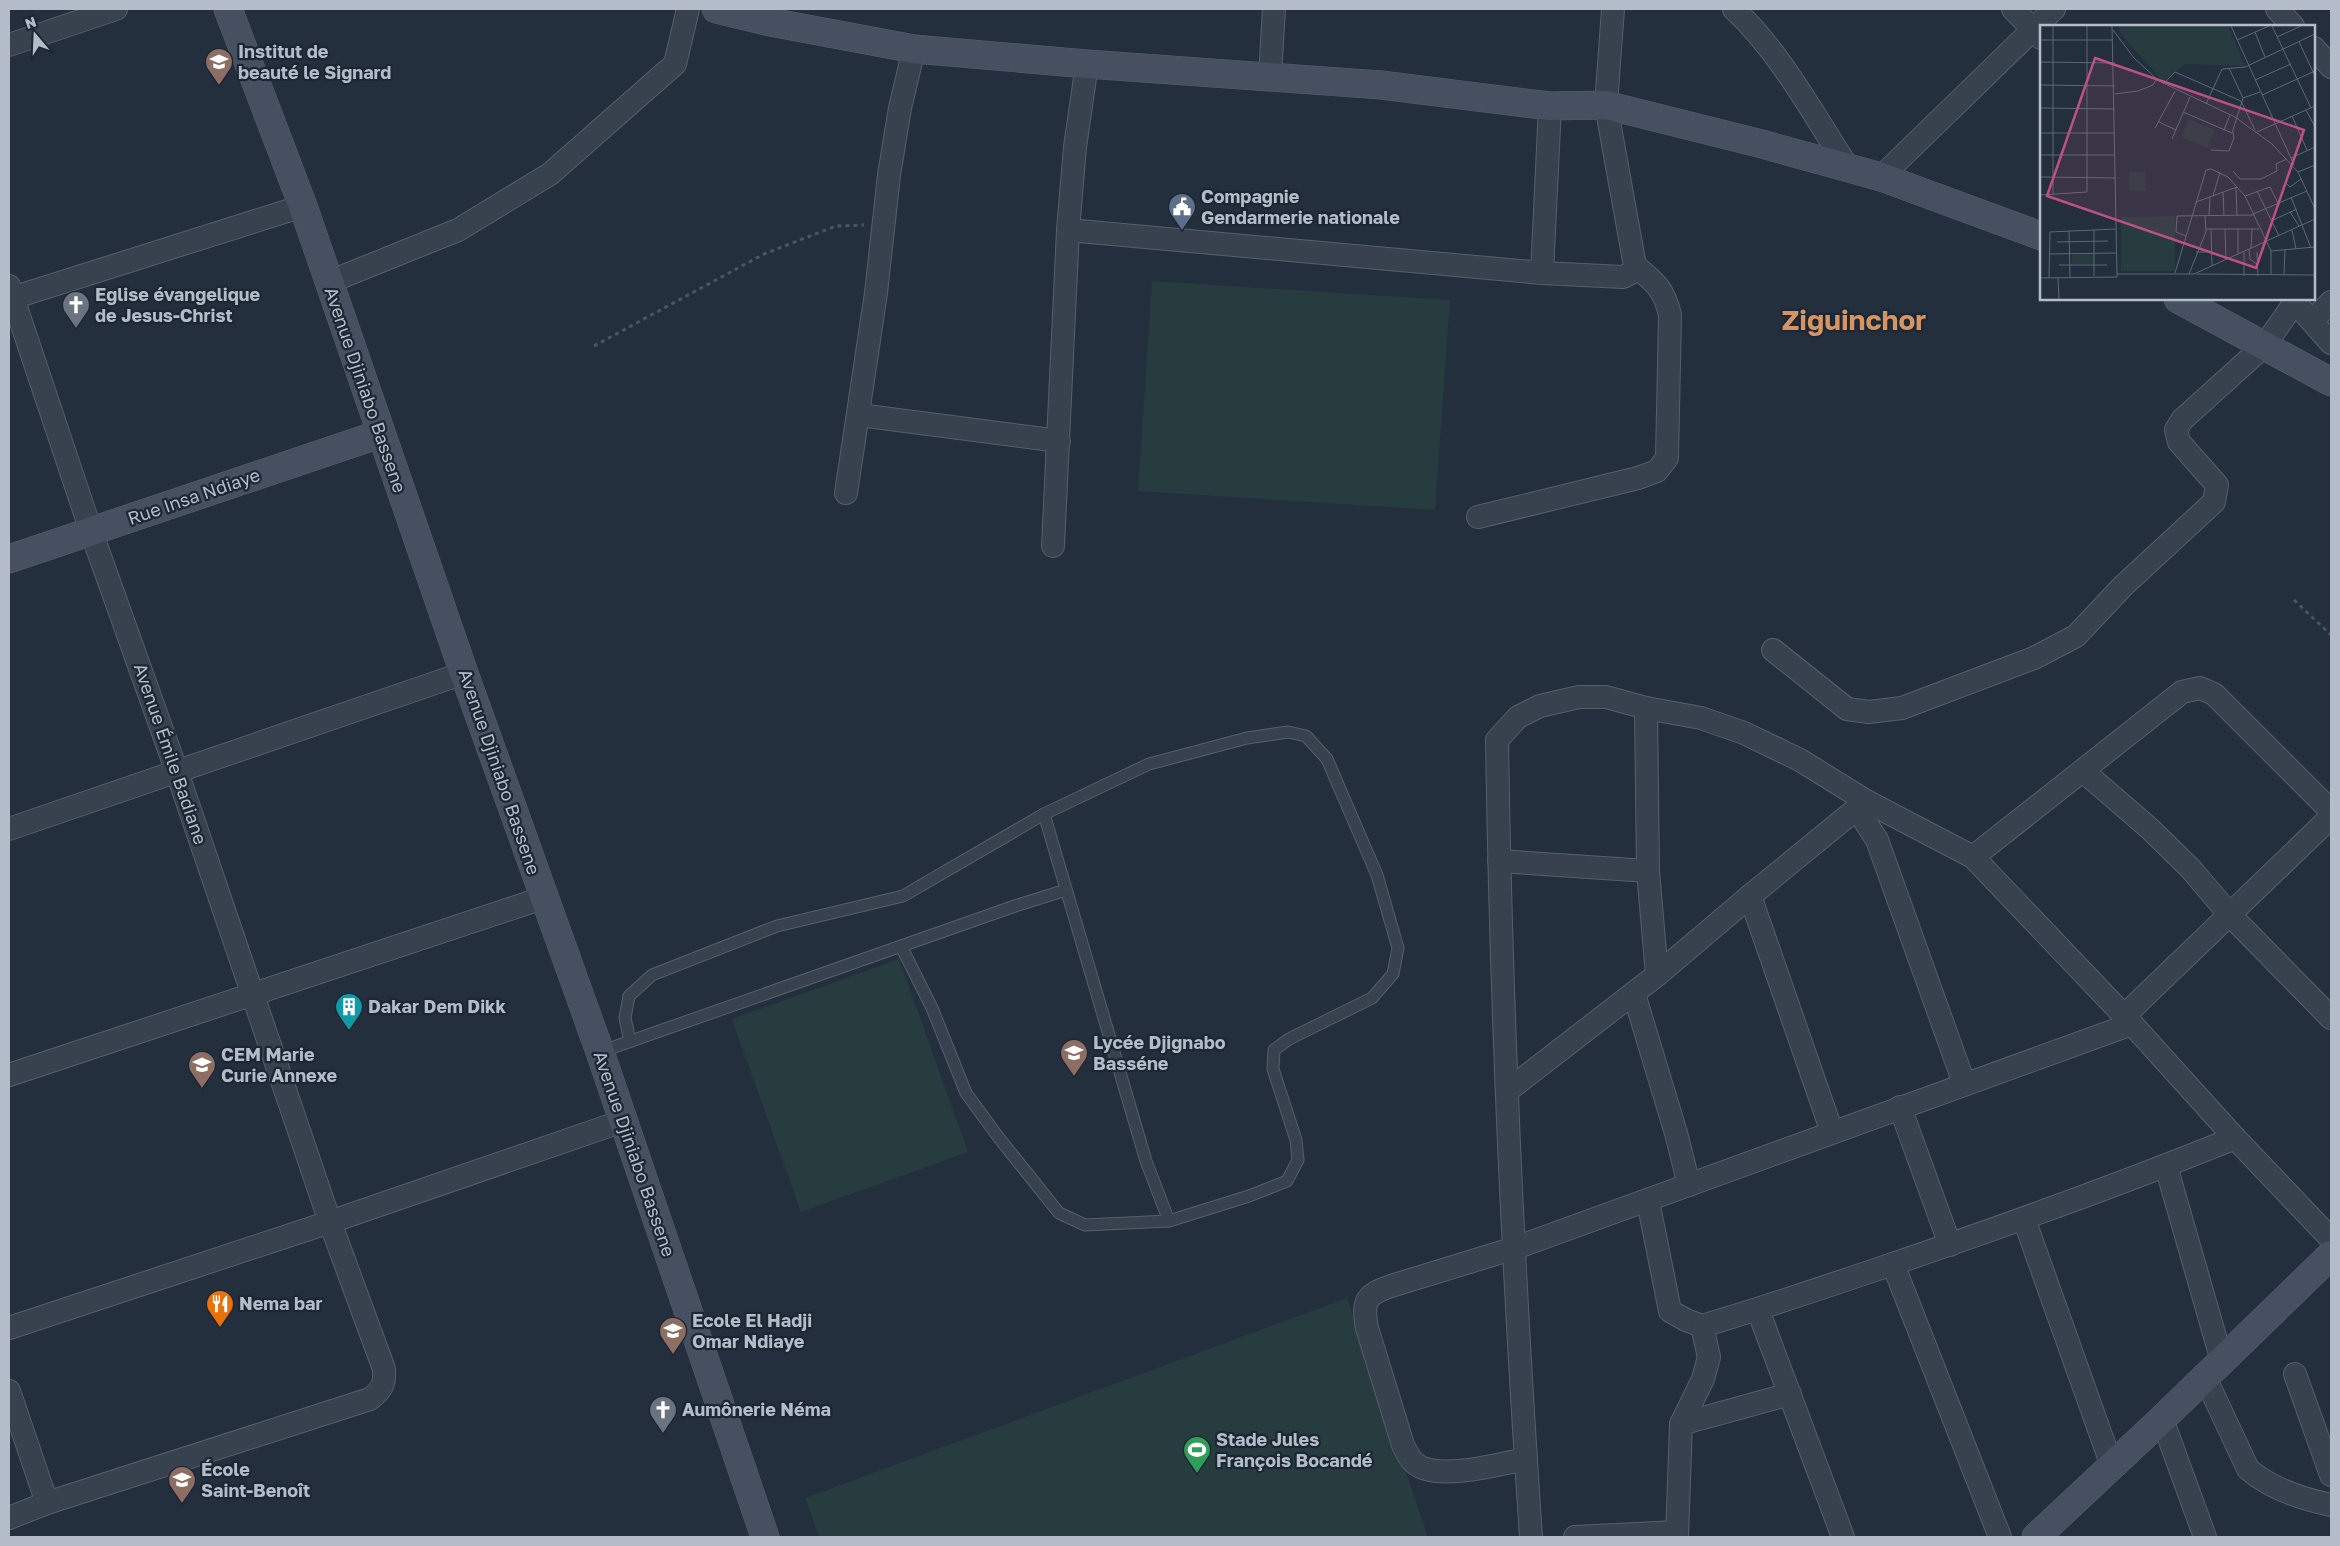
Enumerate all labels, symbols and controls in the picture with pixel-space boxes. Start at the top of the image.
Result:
north arrow [10,10,60,60]
text: N [23,12,38,32]
inset map [2040,25,2315,300]
place label: Institut de beauté le Signard [238,40,391,83]
school or university icon: Institut de beauté le Signard [204,47,234,86]
place label: Compagnie Gendarmerie nationale [1201,185,1400,228]
public building icon: Compagnie Gendarmerie nationale [1167,192,1197,231]
place label: Eglise évangelique de Jesus-Christ [95,283,261,326]
street label: Avenue Djiniabo Bassene [320,284,412,495]
church icon: Eglise évangelique de Jesus-Christ [61,290,91,329]
district label: Ziguinchor [1782,303,1926,336]
street label: Rue Insa Ndiaye [125,463,263,529]
street label: Avenue Émile Badiane [130,660,212,847]
street label: Avenue Djiniabo Bassene [454,666,546,877]
building icon: Dakar Dem Dikk [334,992,364,1031]
place label: Dakar Dem Dikk [368,995,507,1017]
place label: Lycée Djignabo Basséne [1093,1031,1226,1074]
school or university icon: Lycée Djignabo Basséne [1059,1038,1089,1077]
place label: CEM Marie Curie Annexe [221,1043,337,1086]
street label: Avenue Djiniabo Bassene [589,1048,681,1259]
school or university icon: CEM Marie Curie Annexe [187,1050,217,1089]
restaurant icon: Nema bar [205,1289,235,1328]
place label: Nema bar [239,1292,323,1314]
place label: Ecole El Hadji Omar Ndiaye [692,1309,812,1352]
school or university icon: Ecole El Hadji Omar Ndiaye [658,1316,688,1355]
church icon: Aumônerie Néma [648,1395,678,1434]
place label: Aumônerie Néma [682,1398,831,1420]
place label: Stade Jules François Bocandé [1216,1428,1373,1471]
sports icon: Stade Jules François Bocandé [1182,1435,1212,1474]
place label: École Saint-Benoît [201,1458,310,1501]
school or university icon: École Saint-Benoît [167,1465,197,1504]

